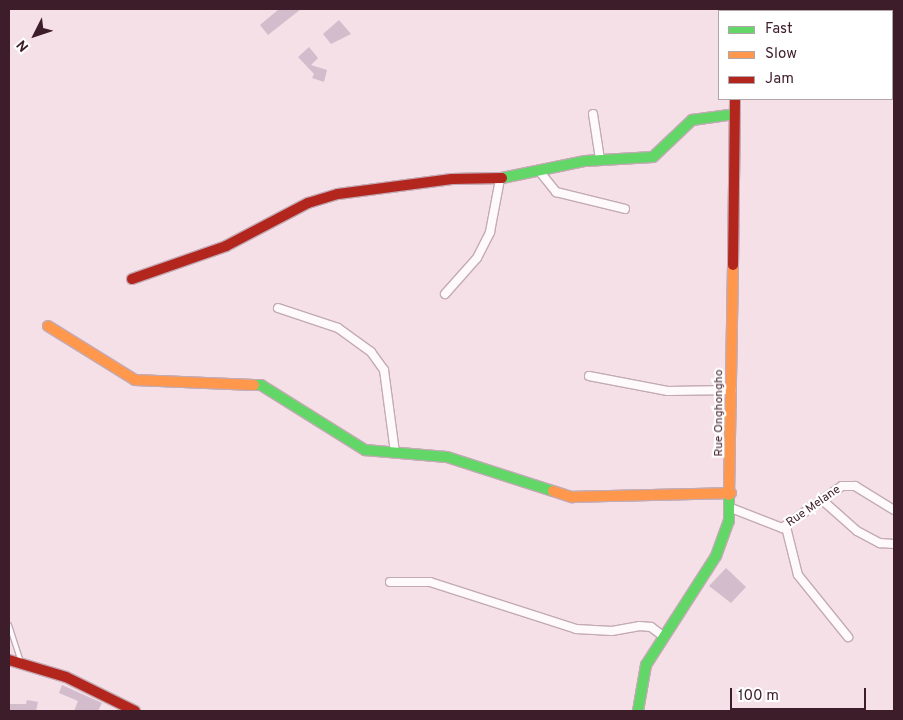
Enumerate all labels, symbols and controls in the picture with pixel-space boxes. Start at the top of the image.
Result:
north arrow [10,10,60,60]
legend [718,10,893,100]
text: Fast [765,20,793,39]
text: N [14,36,33,55]
text: Slow [765,45,797,64]
text: Jam [765,70,794,89]
street label: Rue Onghongho [713,369,727,457]
street label: Rue Melane [784,483,844,531]
scale bar [733,678,869,710]
text: 100 m [738,687,779,706]

